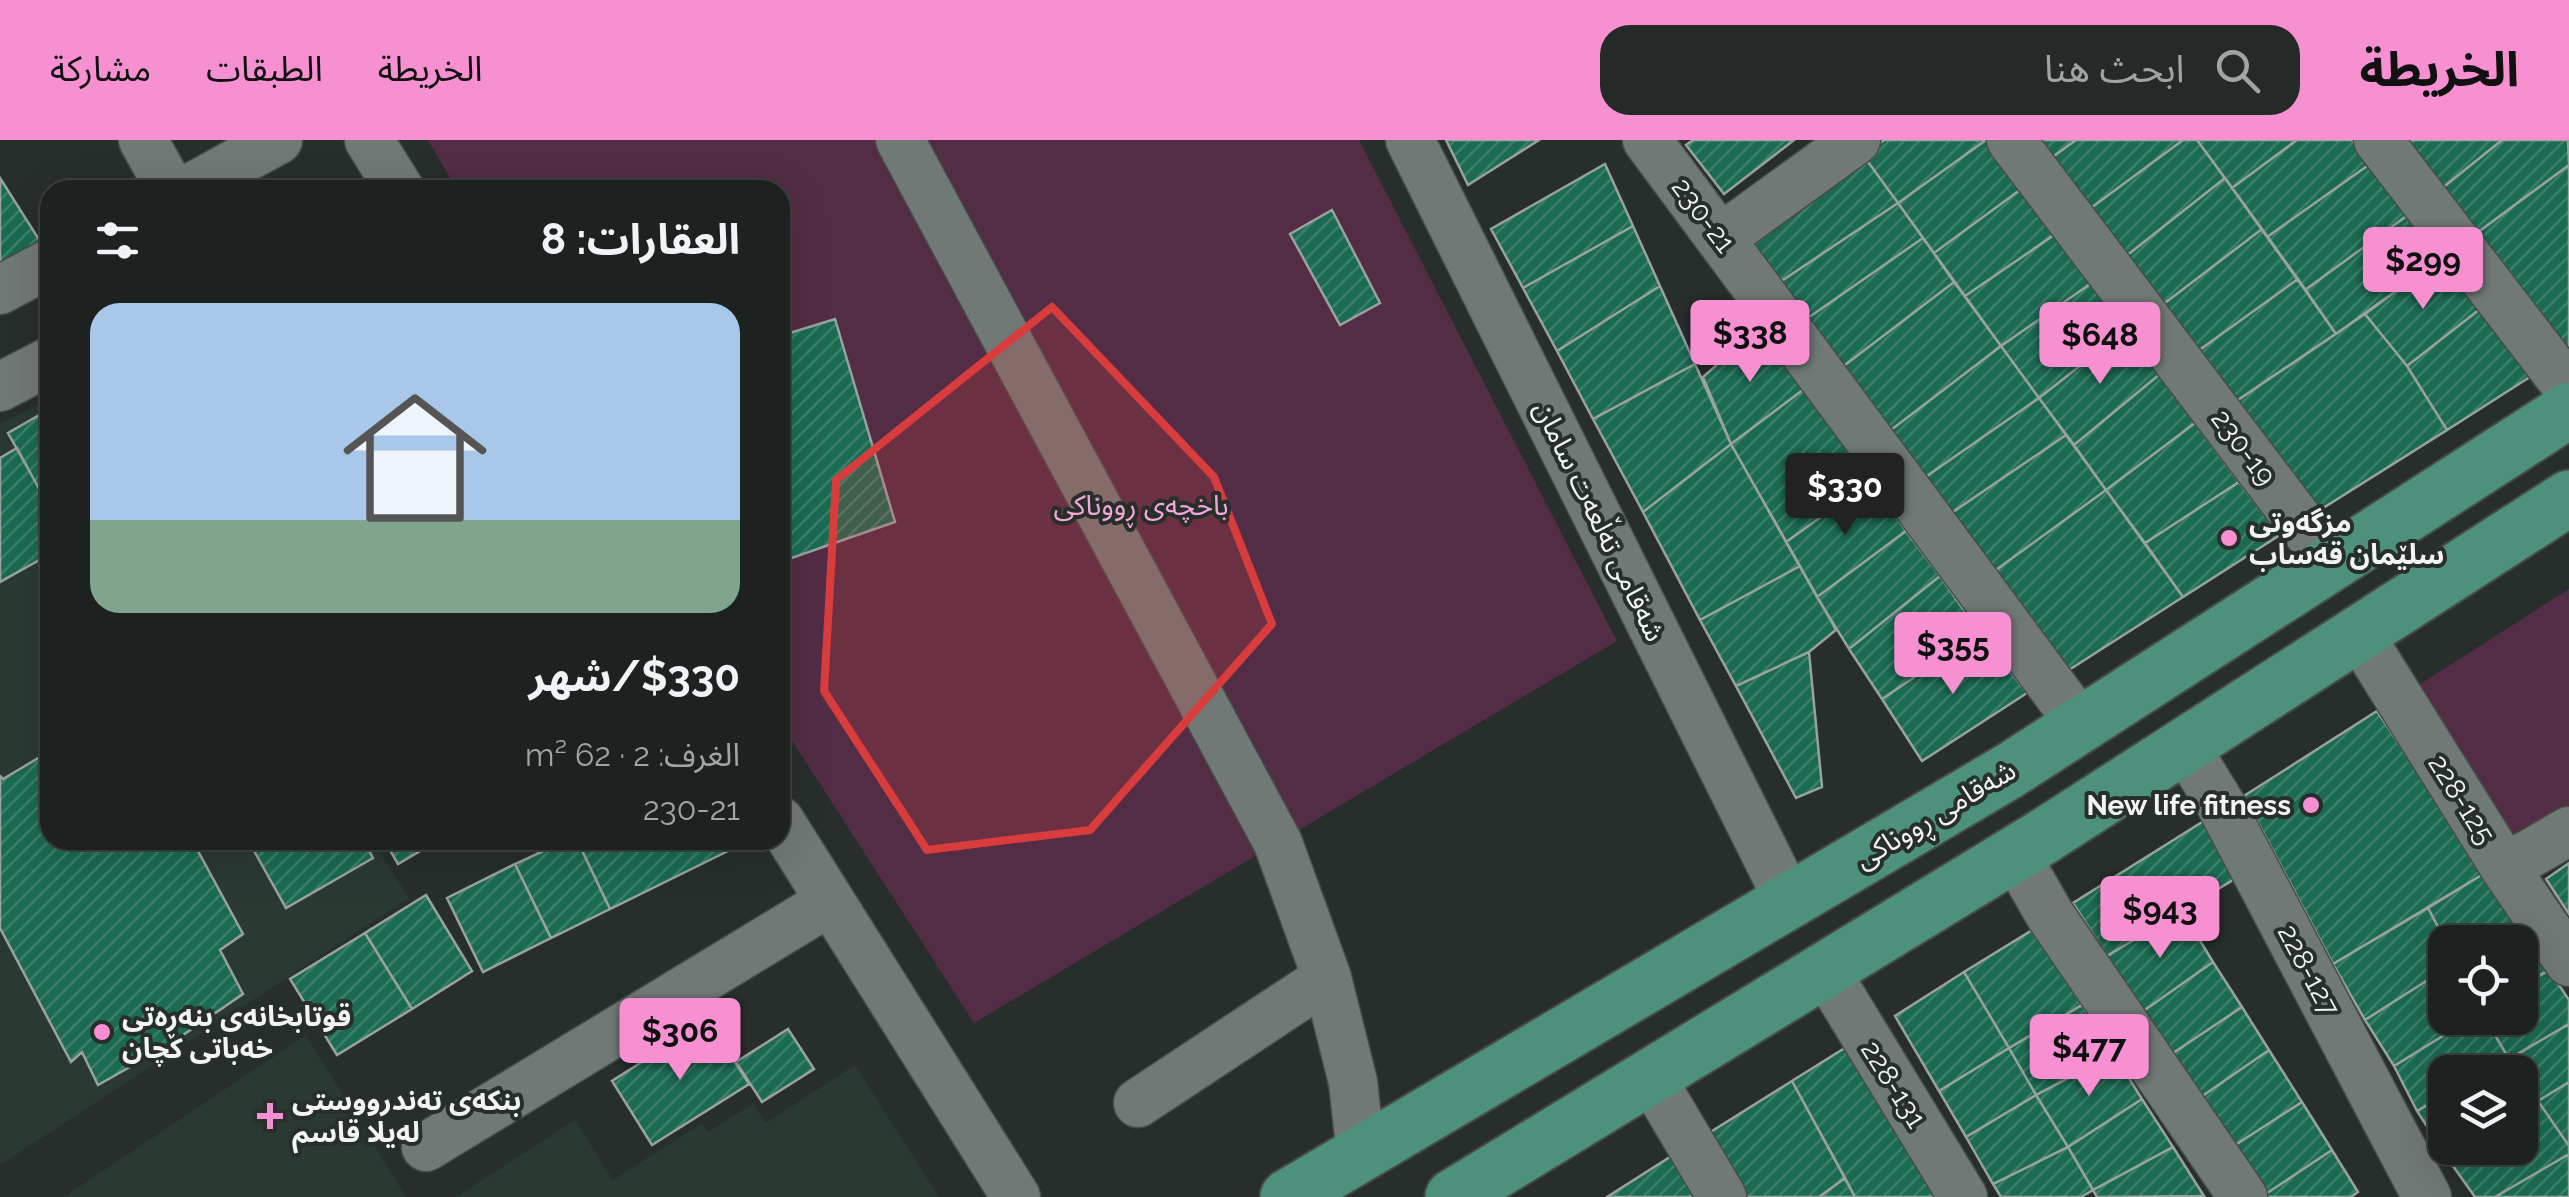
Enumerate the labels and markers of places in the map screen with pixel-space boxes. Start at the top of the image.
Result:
pin: $299 [2364,227,2482,312]
pin: $338 [1691,300,1809,385]
pin: $648 [2041,302,2159,387]
pin: $330 [1786,453,1904,538]
place label: مزگەوتی سلێمان قەساب [2249,506,2444,572]
marker: مزگەوتی سلێمان قەساب [2218,527,2240,549]
pin: $355 [1894,612,2012,697]
place label: New life fitness [2086,789,2291,822]
marker: New life fitness [2300,794,2322,816]
pin: $943 [2101,876,2219,961]
pin: $306 [621,998,739,1083]
place label: قوتابخانەی بنەڕەتی خەباتی کچان [122,1000,351,1067]
pin: $477 [2030,1014,2148,1099]
marker: قوتابخانەی بنەڕەتی خەباتی کچان [91,1021,113,1043]
place label: بنکەی تەندرووستی لەیلا قاسم [292,1084,521,1154]
marker: بنکەی تەندرووستی لەیلا قاسم [257,1103,283,1129]

